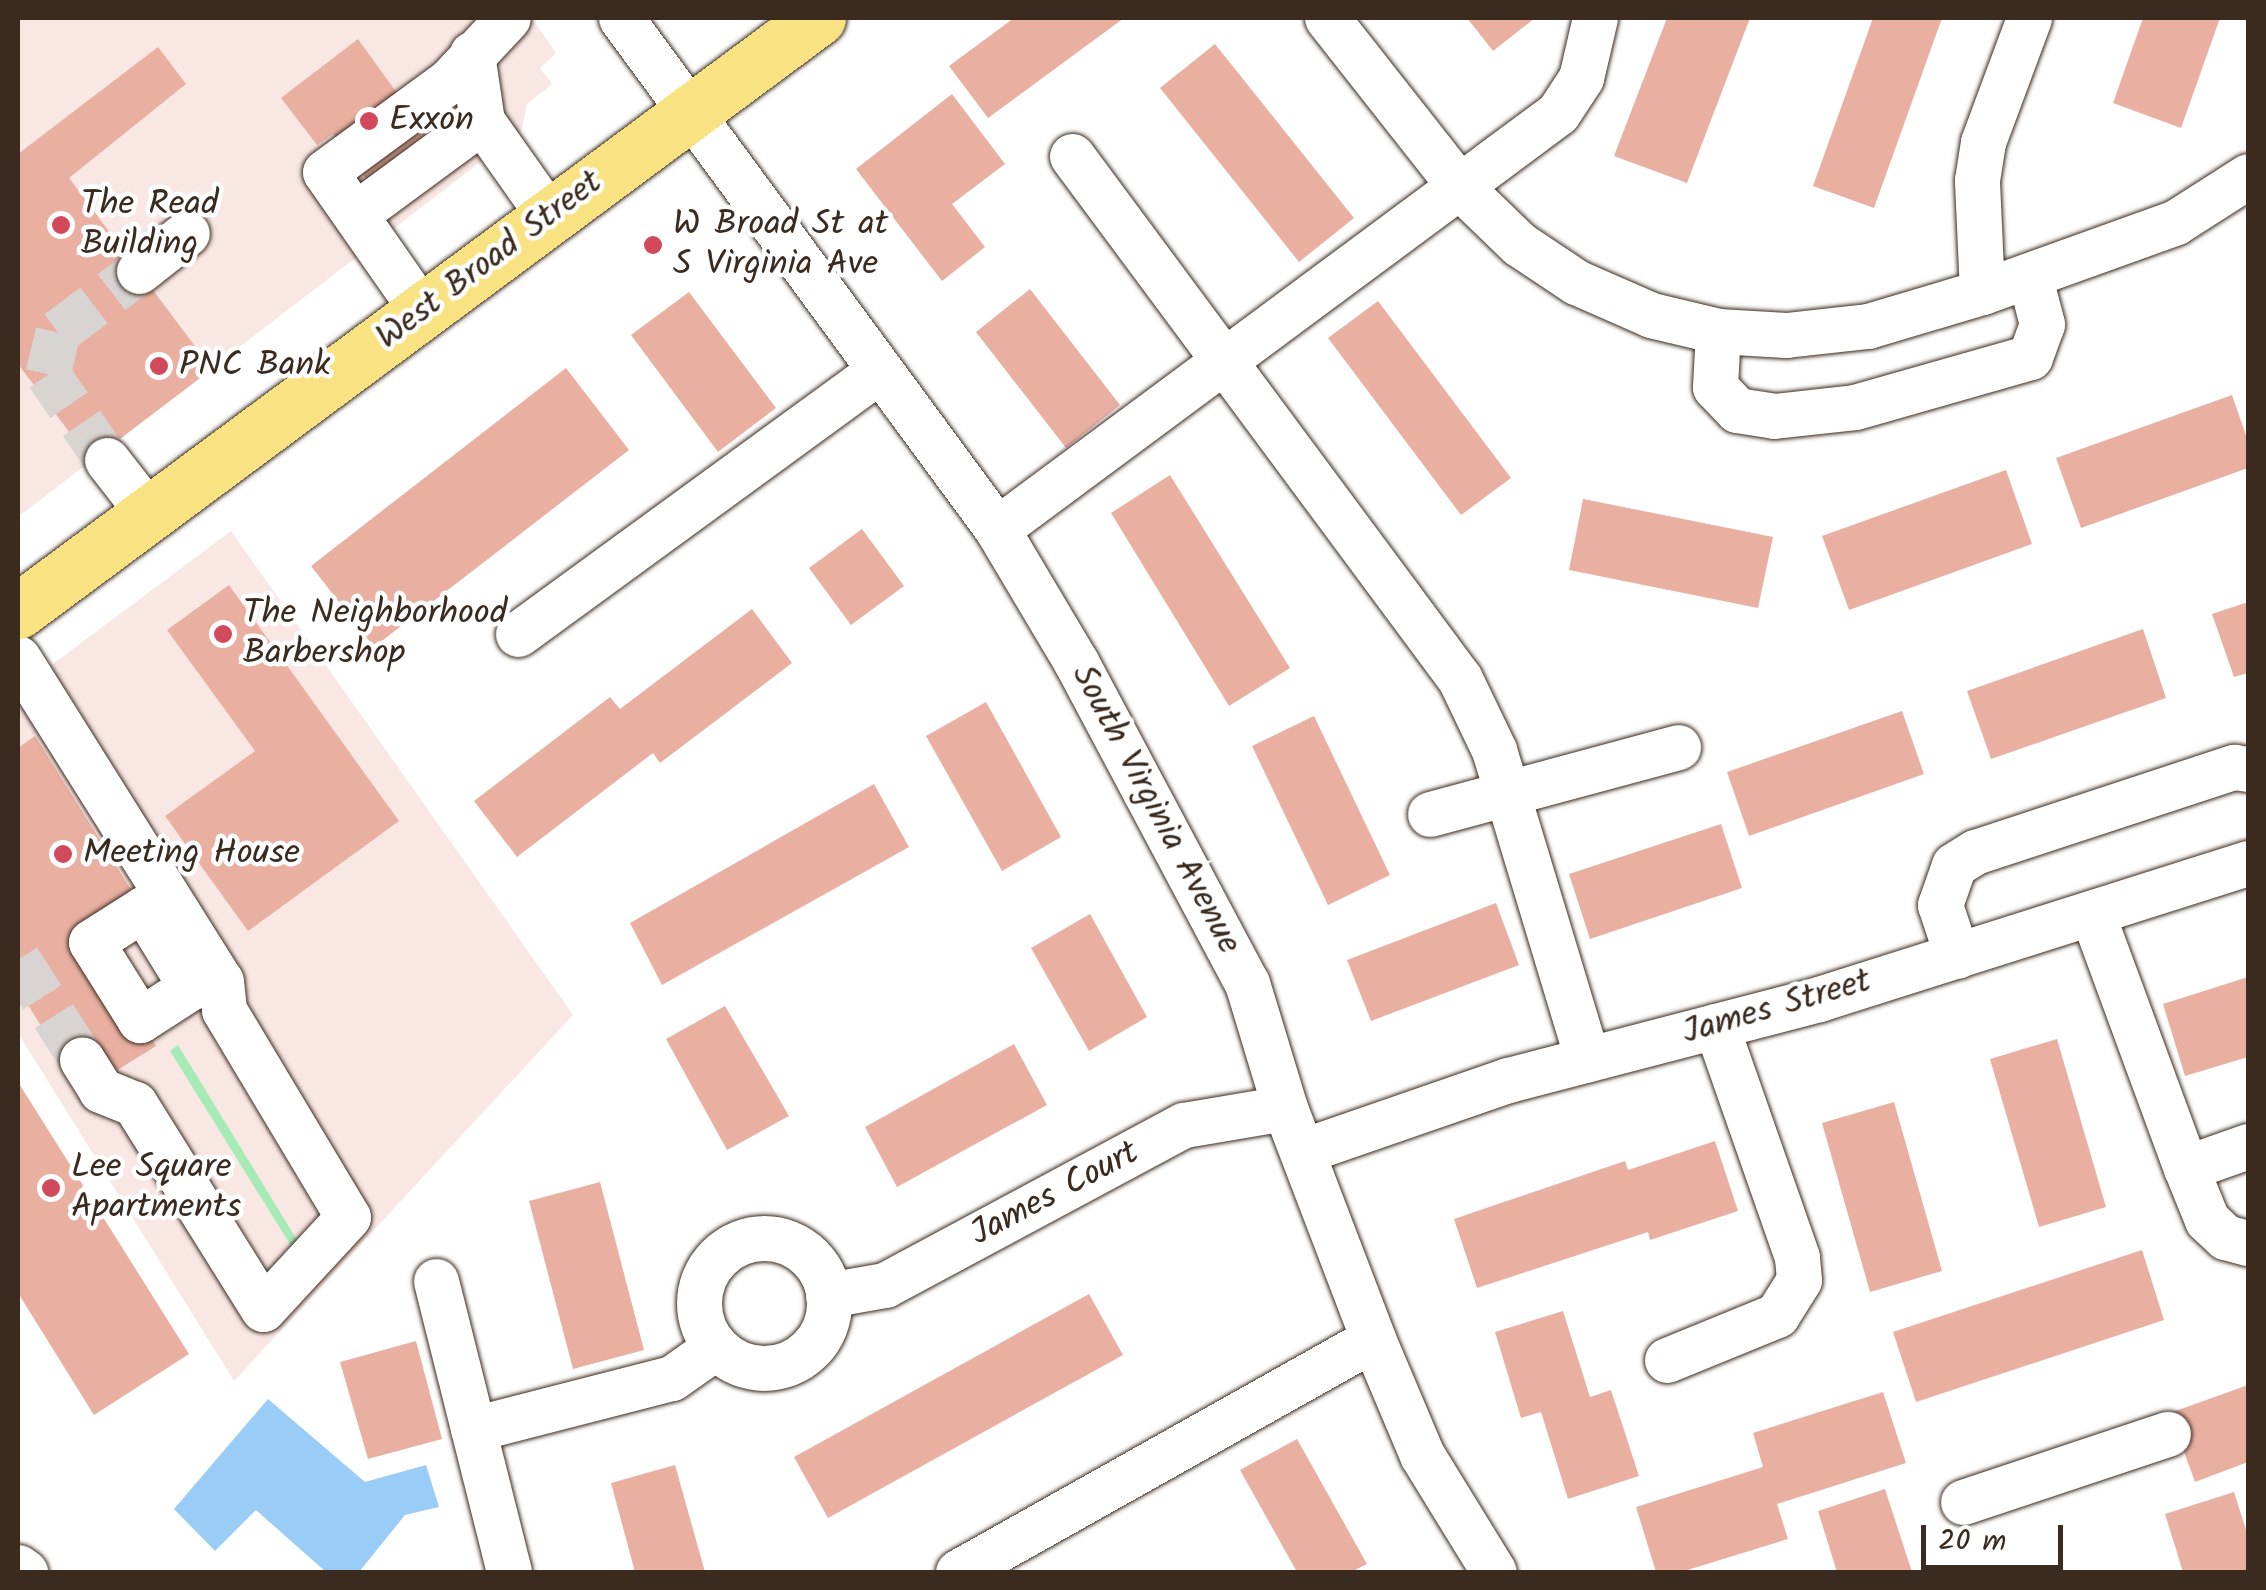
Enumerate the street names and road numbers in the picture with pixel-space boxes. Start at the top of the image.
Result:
street label: West Broad Street [369,162,611,360]
street label: South Virginia Avenue [1061,658,1249,962]
street label: James Street [1678,961,1876,1055]
street label: James Court [964,1132,1146,1256]

